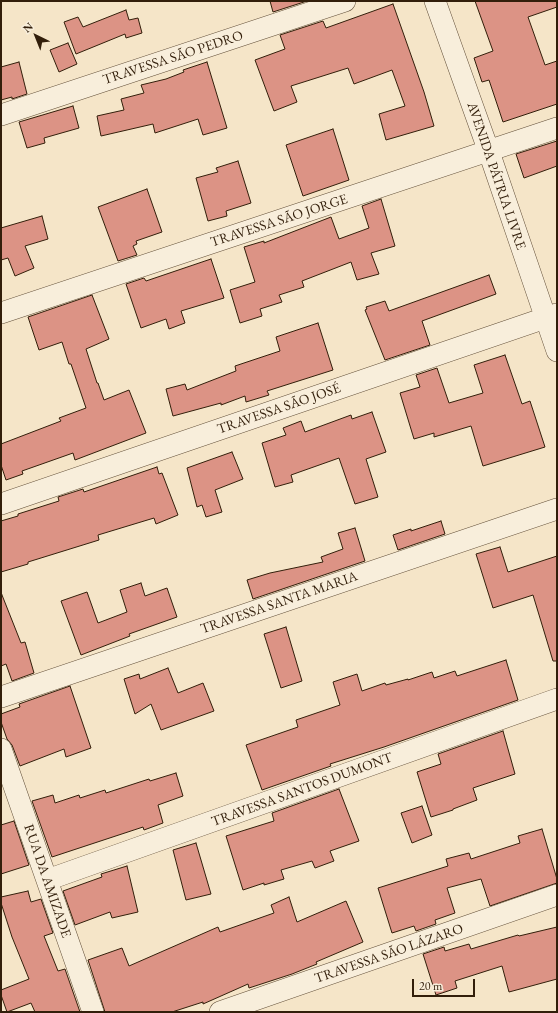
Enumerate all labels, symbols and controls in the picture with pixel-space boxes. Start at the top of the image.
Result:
north arrow [16,16,56,56]
text: N [20,19,36,35]
street label: TRAVESSA SÃO PEDRO [101,27,245,89]
street label: AVENIDA PÁTRIA LIVRE [463,100,529,252]
street label: TRAVESSA SÃO JORGE [208,191,350,251]
street label: TRAVESSA SÃO JOSÉ [215,380,343,438]
street label: TRAVESSA SANTA MARIA [198,568,360,638]
street label: TRAVESSA SANTOS DUMONT [209,749,395,831]
street label: RUA DA AMIZADE [20,822,74,940]
street label: TRAVESSA SÃO LÁZARO [312,921,466,987]
scale bar [414,971,477,997]
text: 20 m [419,978,442,994]

